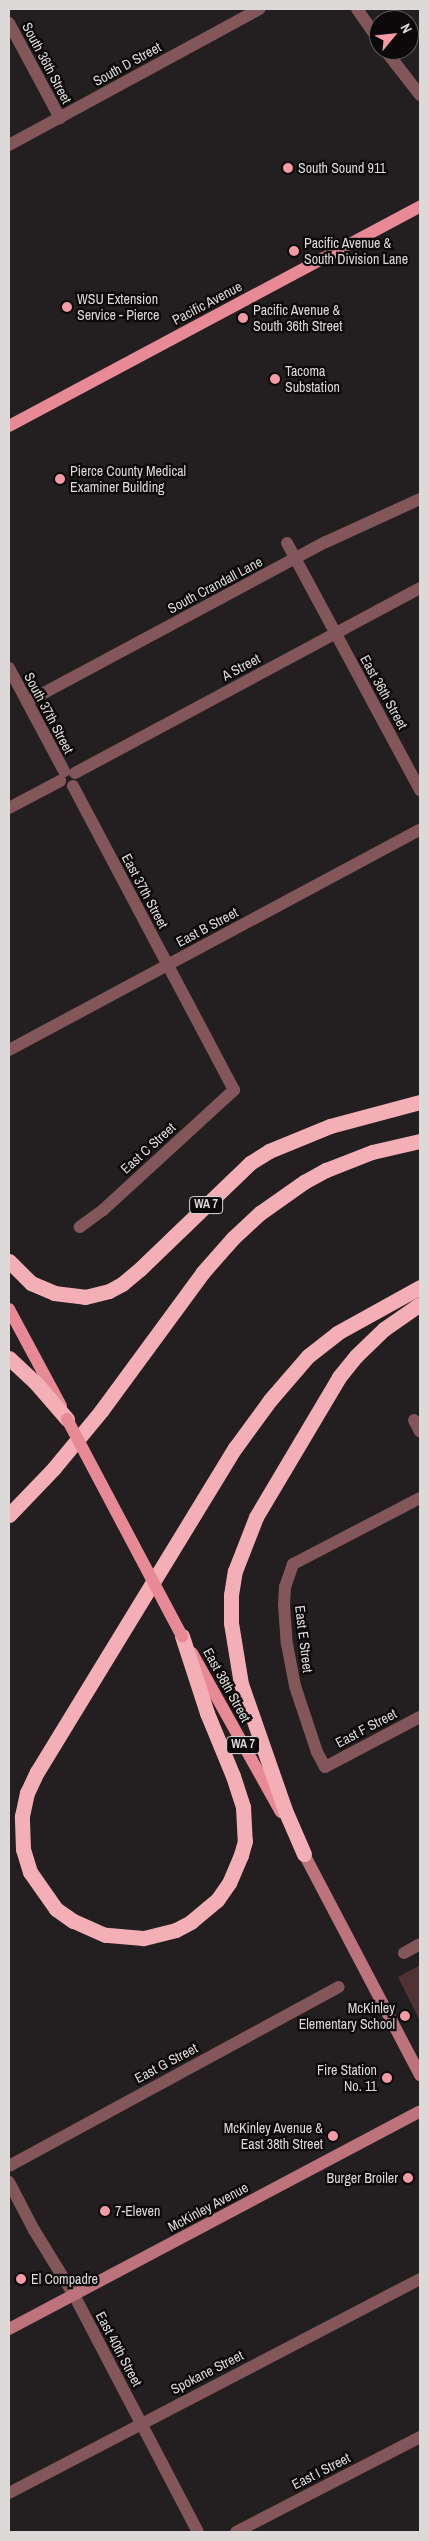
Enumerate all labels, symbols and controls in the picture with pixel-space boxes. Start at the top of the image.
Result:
north arrow [369,10,419,60]
street label: South 36th Street [19,20,75,106]
text: N [396,21,416,36]
street label: South D Street [90,38,164,90]
place label: South Sound 911 [298,160,386,176]
marker: South Sound 911 [282,162,294,174]
place label: Pacific Avenue & South Division Lane [304,235,408,268]
marker: Pacific Avenue & South Division Lane [288,245,300,257]
street label: Pacific Avenue [169,278,245,328]
place label: WSU Extension Service - Pierce [77,291,159,324]
marker: WSU Extension Service - Pierce [61,301,73,313]
place label: Pacific Avenue & South 36th Street [253,302,342,334]
marker: Pacific Avenue & South 36th Street [237,312,249,324]
place label: Tacoma Substation [285,363,340,396]
marker: Tacoma Substation [269,373,281,385]
place label: Pierce County Medical Examiner Building [70,463,186,496]
marker: Pierce County Medical Examiner Building [54,473,66,485]
street label: South Crandall Lane [165,553,265,617]
street label: A Street [219,650,263,684]
street label: East 36th Street [357,652,411,732]
street label: South 37th Street [21,670,77,756]
street label: East 37th Street [118,851,172,931]
street label: East B Street [173,904,241,950]
street label: East C Street [117,1119,179,1177]
road number: WA 7 [188,1196,224,1214]
street label: East E Street [292,1604,316,1674]
street label: East 38th Street [200,1645,254,1725]
street label: East F Street [332,1705,400,1751]
road number: WA 7 [226,1736,260,1754]
place label: McKinley Elementary School [299,2000,395,2032]
marker: McKinley Elementary School [399,2010,411,2022]
street label: East G Street [132,2039,200,2087]
place label: Fire Station No. 11 [317,2062,377,2094]
marker: Fire Station No. 11 [381,2072,393,2084]
place label: McKinley Avenue & East 38th Street [223,2120,323,2152]
marker: McKinley Avenue & East 38th Street [327,2130,339,2142]
place label: Burger Broiler [327,2170,398,2186]
marker: Burger Broiler [402,2172,414,2184]
street label: McKinley Avenue [165,2179,251,2235]
place label: 7-Eleven [115,2203,160,2219]
marker: 7-Eleven [99,2205,111,2217]
place label: El Compadre [31,2271,98,2287]
marker: El Compadre [15,2273,27,2285]
street label: East 40th Street [92,2309,146,2389]
street label: Spokane Street [168,2347,246,2397]
street label: East I Street [289,2449,353,2493]

